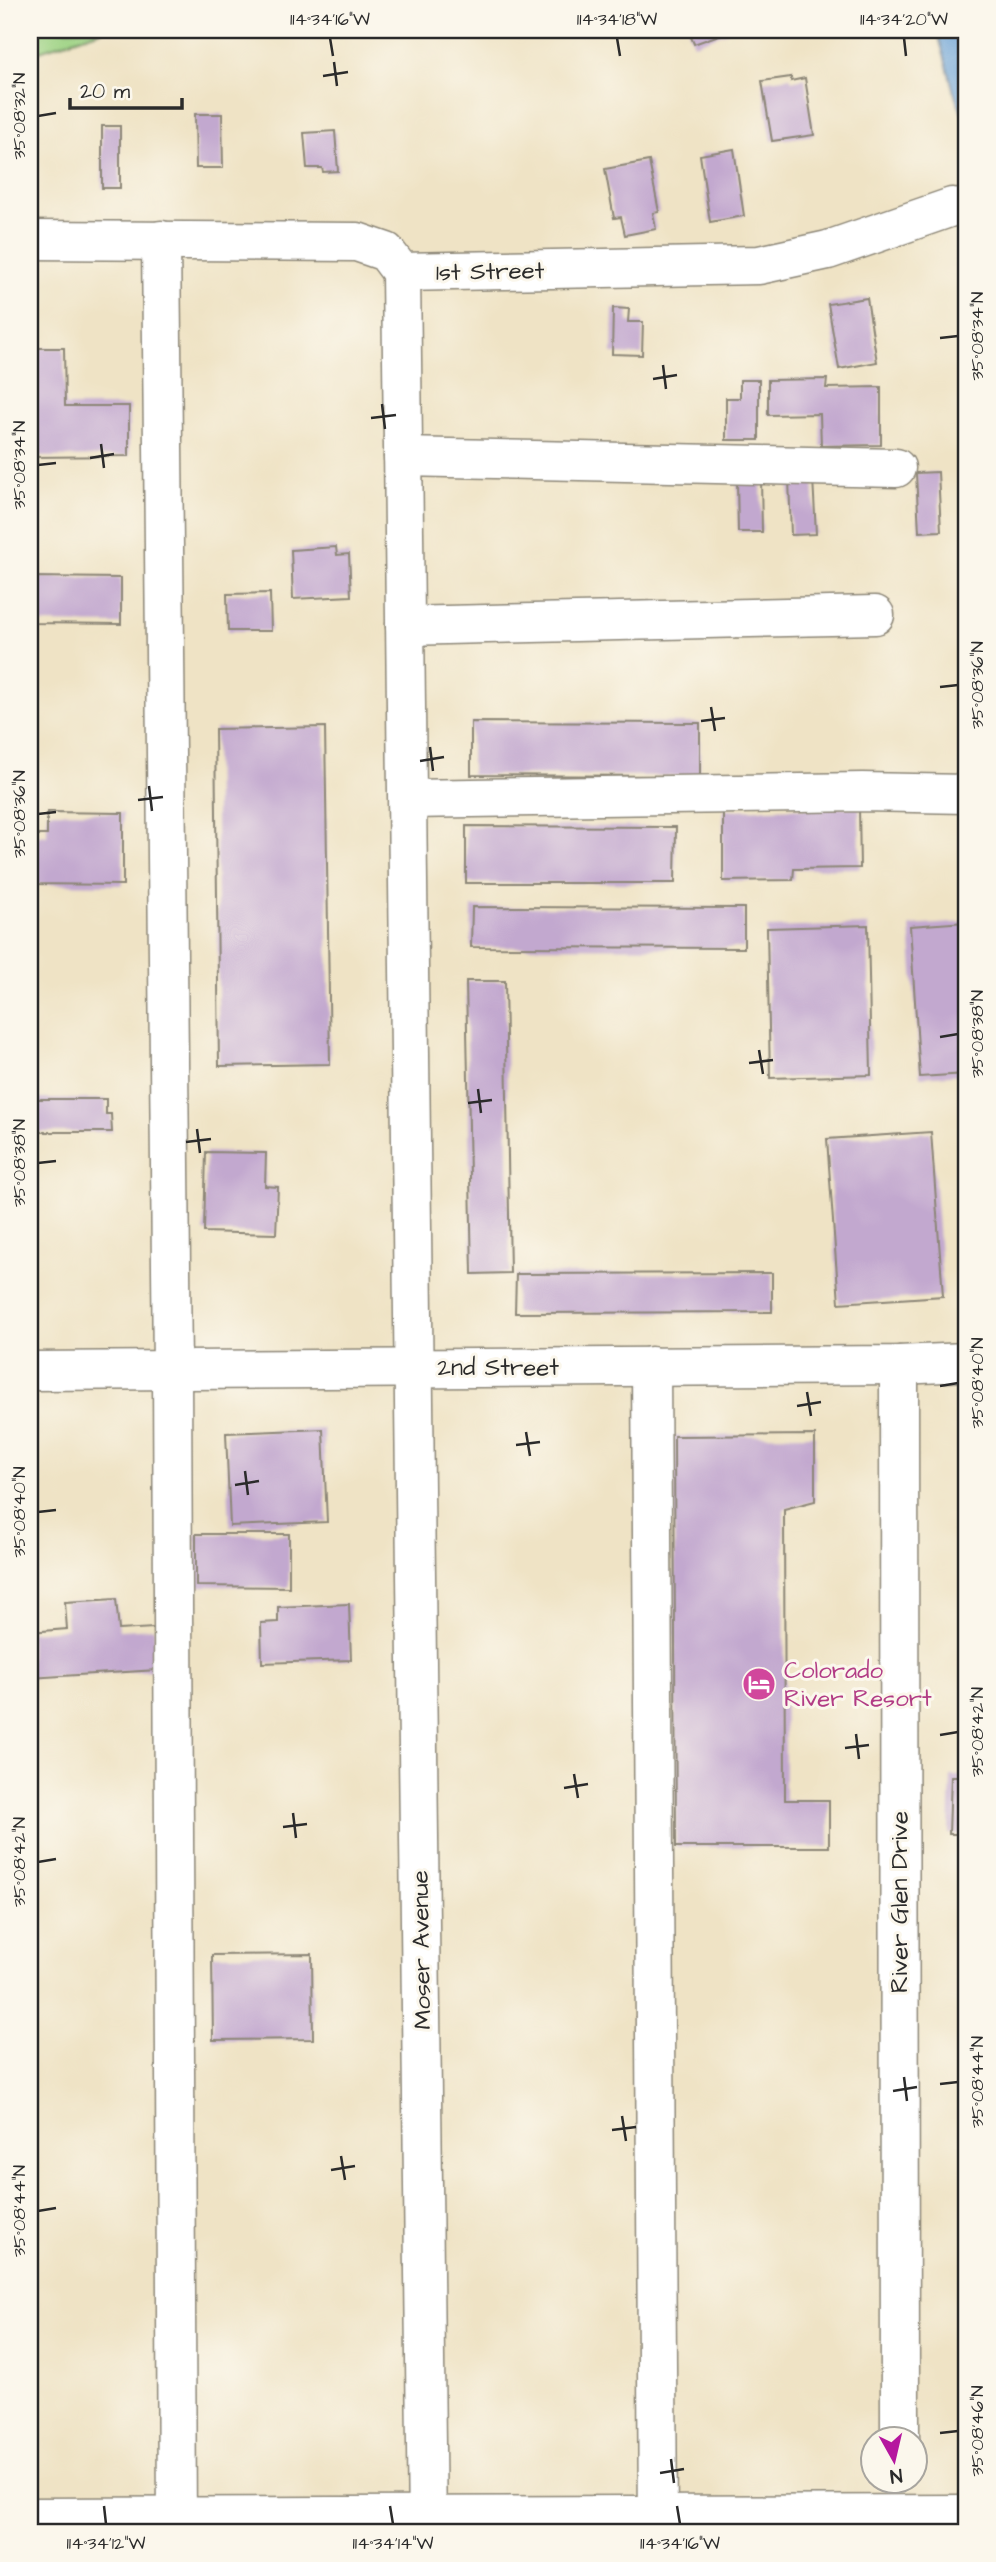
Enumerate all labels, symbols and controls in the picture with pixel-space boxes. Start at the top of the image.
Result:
text: 114°34'16"W [290,7,370,32]
text: 114°34'18"W [577,7,657,32]
text: 114°34'20"W [860,7,948,32]
scale bar [70,66,182,110]
text: 35°08'32"N [7,73,32,159]
text: 20 m [80,77,131,106]
street label: 1st Street [435,254,545,290]
text: 35°08'34"N [965,292,990,380]
text: 35°08'34"N [7,421,32,509]
text: 35°08'36"N [965,641,990,729]
text: 35°08'36"N [7,770,32,858]
text: 35°08'38"N [965,990,990,1078]
text: 35°08'38"N [7,1119,32,1207]
text: 35°08'40"N [965,1338,990,1428]
street label: 2nd Street [437,1351,559,1385]
text: 35°08'40"N [7,1467,32,1557]
place label: Colorado River Resort [784,1654,932,1716]
hotel icon: Colorado River Resort [740,1665,778,1703]
text: 35°08'42"N [965,1687,990,1777]
street label: River Glen Drive [883,1811,917,1993]
text: 35°08'42"N [7,1817,32,1907]
street label: Moser Avenue [404,1870,440,2030]
text: 35°08'44"N [965,2036,990,2128]
text: 35°08'44"N [7,2165,32,2257]
text: 35°08'46"N [965,2386,990,2476]
north arrow [860,2426,930,2496]
text: N [888,2461,904,2490]
text: 114°34'12"W [67,2531,146,2556]
text: 114°34'14"W [353,2531,434,2556]
text: 114°34'16"W [640,2531,720,2556]

